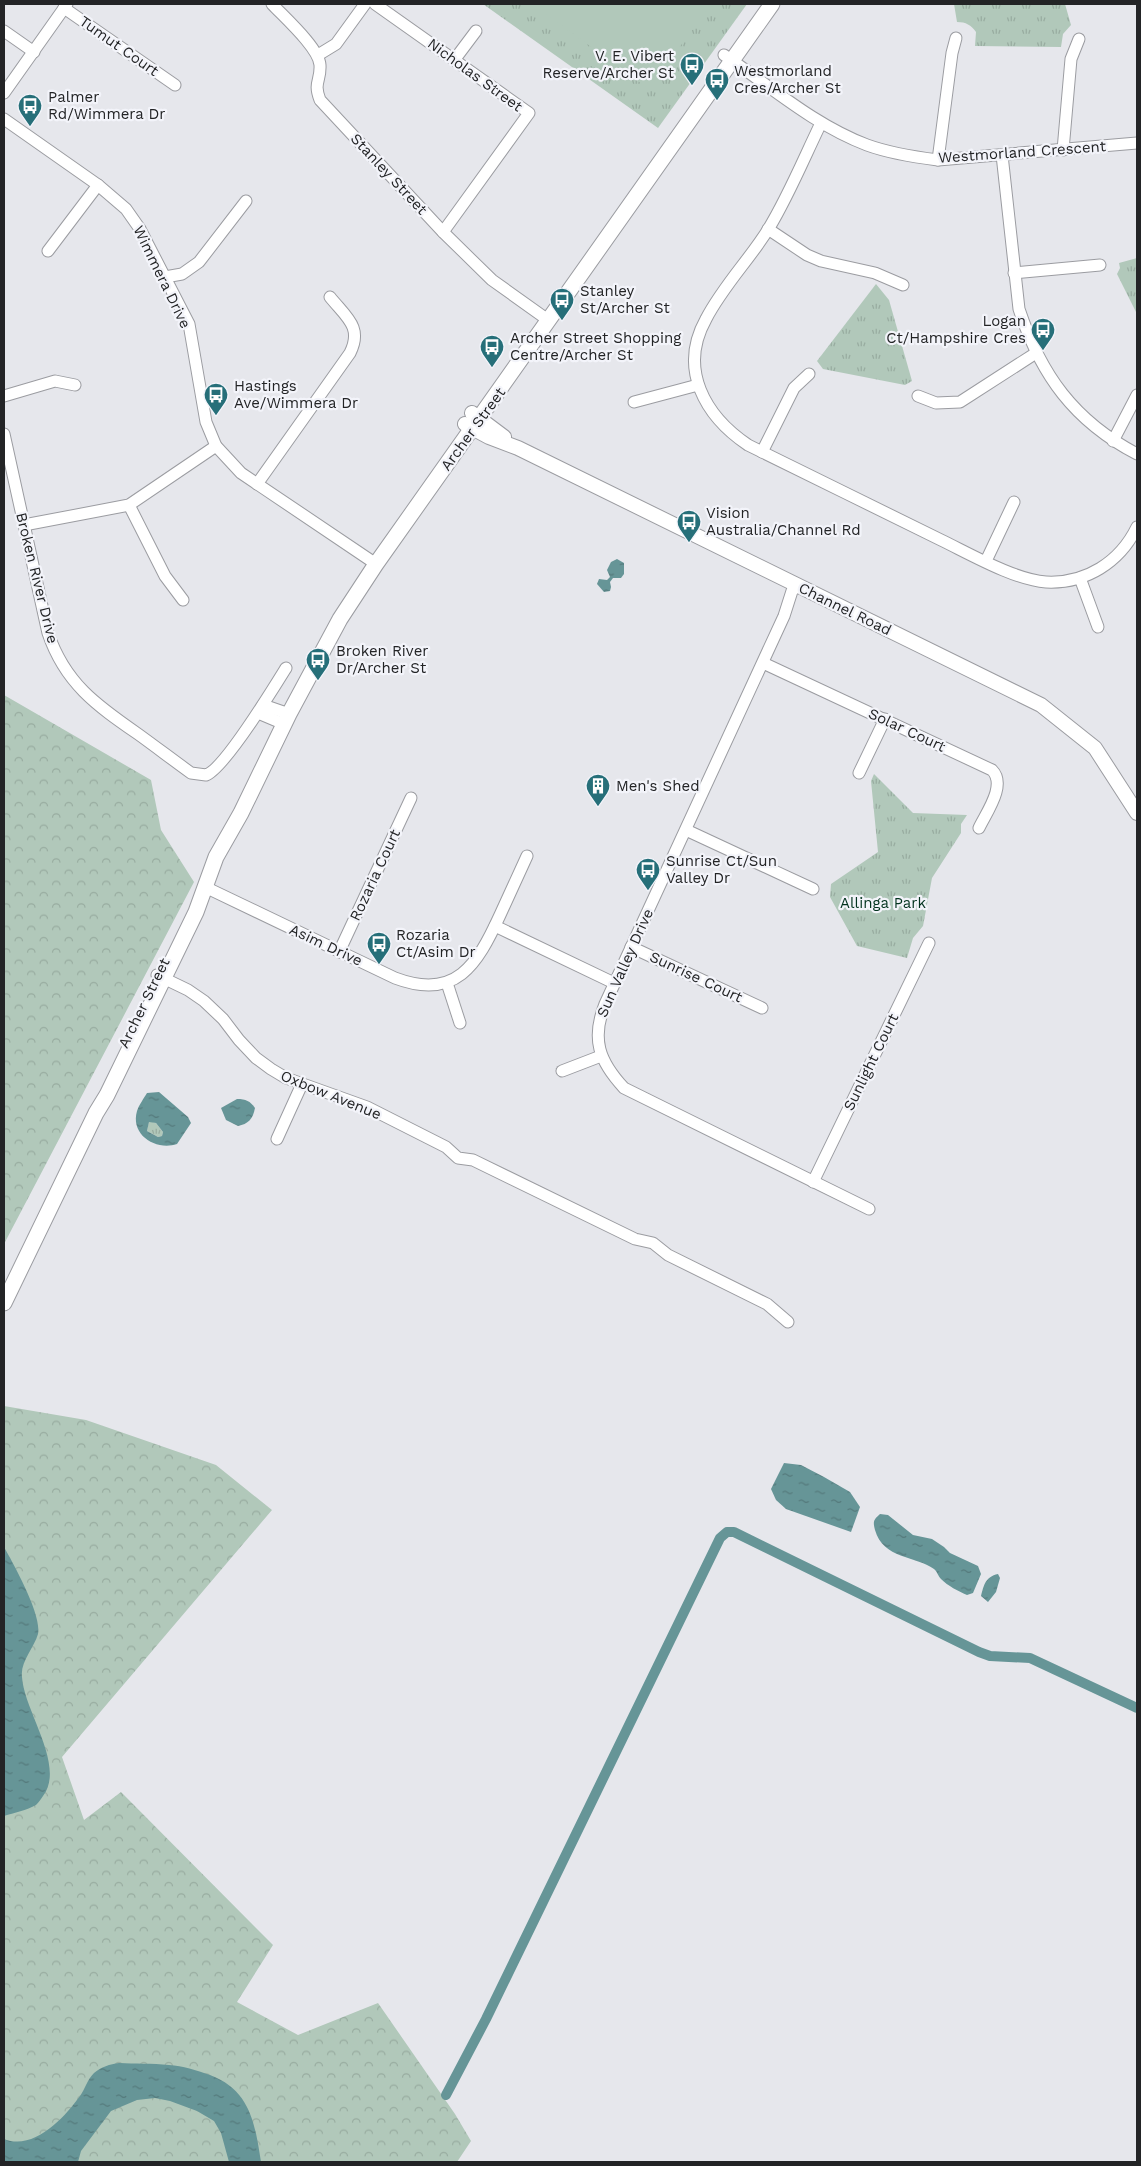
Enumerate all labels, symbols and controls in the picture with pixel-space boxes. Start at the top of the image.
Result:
street label: Tumut Court [76,12,163,80]
street label: Nicholas Street [424,35,527,116]
place label: V. E. Vibert Reserve/Archer St [542,47,675,82]
bus stop icon: V. E. Vibert Reserve/Archer St [679,52,705,86]
place label: Westmorland Cres/Archer St [734,62,841,97]
bus stop icon: Westmorland Cres/Archer St [704,67,730,101]
place label: Palmer Rd/Wimmera Dr [48,88,165,123]
bus stop icon: Palmer Rd/Wimmera Dr [17,93,43,127]
street label: Stanley Street [347,130,432,219]
street label: Westmorland Crescent [937,137,1107,167]
street label: Wimmera Drive [129,223,195,331]
place label: Stanley St/Archer St [580,282,671,317]
bus stop icon: Stanley St/Archer St [549,287,575,321]
place label: Logan Ct/Hampshire Cres [886,312,1026,347]
bus stop icon: Logan Ct/Hampshire Cres [1030,317,1056,351]
place label: Archer Street Shopping Centre/Archer St [510,329,681,364]
bus stop icon: Archer Street Shopping Centre/Archer St [479,334,505,368]
place label: Hastings Ave/Wimmera Dr [234,377,358,412]
bus stop icon: Hastings Ave/Wimmera Dr [203,382,229,416]
street label: Archer Street [437,383,510,474]
place label: Vision Australia/Channel Rd [706,504,861,539]
bus stop icon: Vision Australia/Channel Rd [676,509,702,543]
street label: Broken River Drive [12,511,62,645]
street label: Channel Road [796,579,894,639]
place label: Broken River Dr/Archer St [336,642,428,677]
bus stop icon: Broken River Dr/Archer St [305,647,331,681]
street label: Solar Court [866,704,949,756]
building icon: Men's Shed [585,773,611,807]
place label: Men's Shed [616,777,700,795]
street label: Rozaria Court [346,826,404,924]
place label: Sunrise Ct/Sun Valley Dr [666,852,777,887]
bus stop icon: Sunrise Ct/Sun Valley Dr [635,857,661,891]
park label: Allinga Park [840,894,926,912]
street label: Sun Valley Drive [593,906,657,1020]
street label: Asim Drive [287,920,365,970]
place label: Rozaria Ct/Asim Dr [396,926,476,961]
bus stop icon: Rozaria Ct/Asim Dr [366,931,392,965]
street label: Sunrise Court [647,948,746,1007]
street label: Archer Street [114,954,174,1051]
street label: Sunlight Court [840,1010,903,1113]
street label: Oxbow Avenue [278,1067,384,1123]

